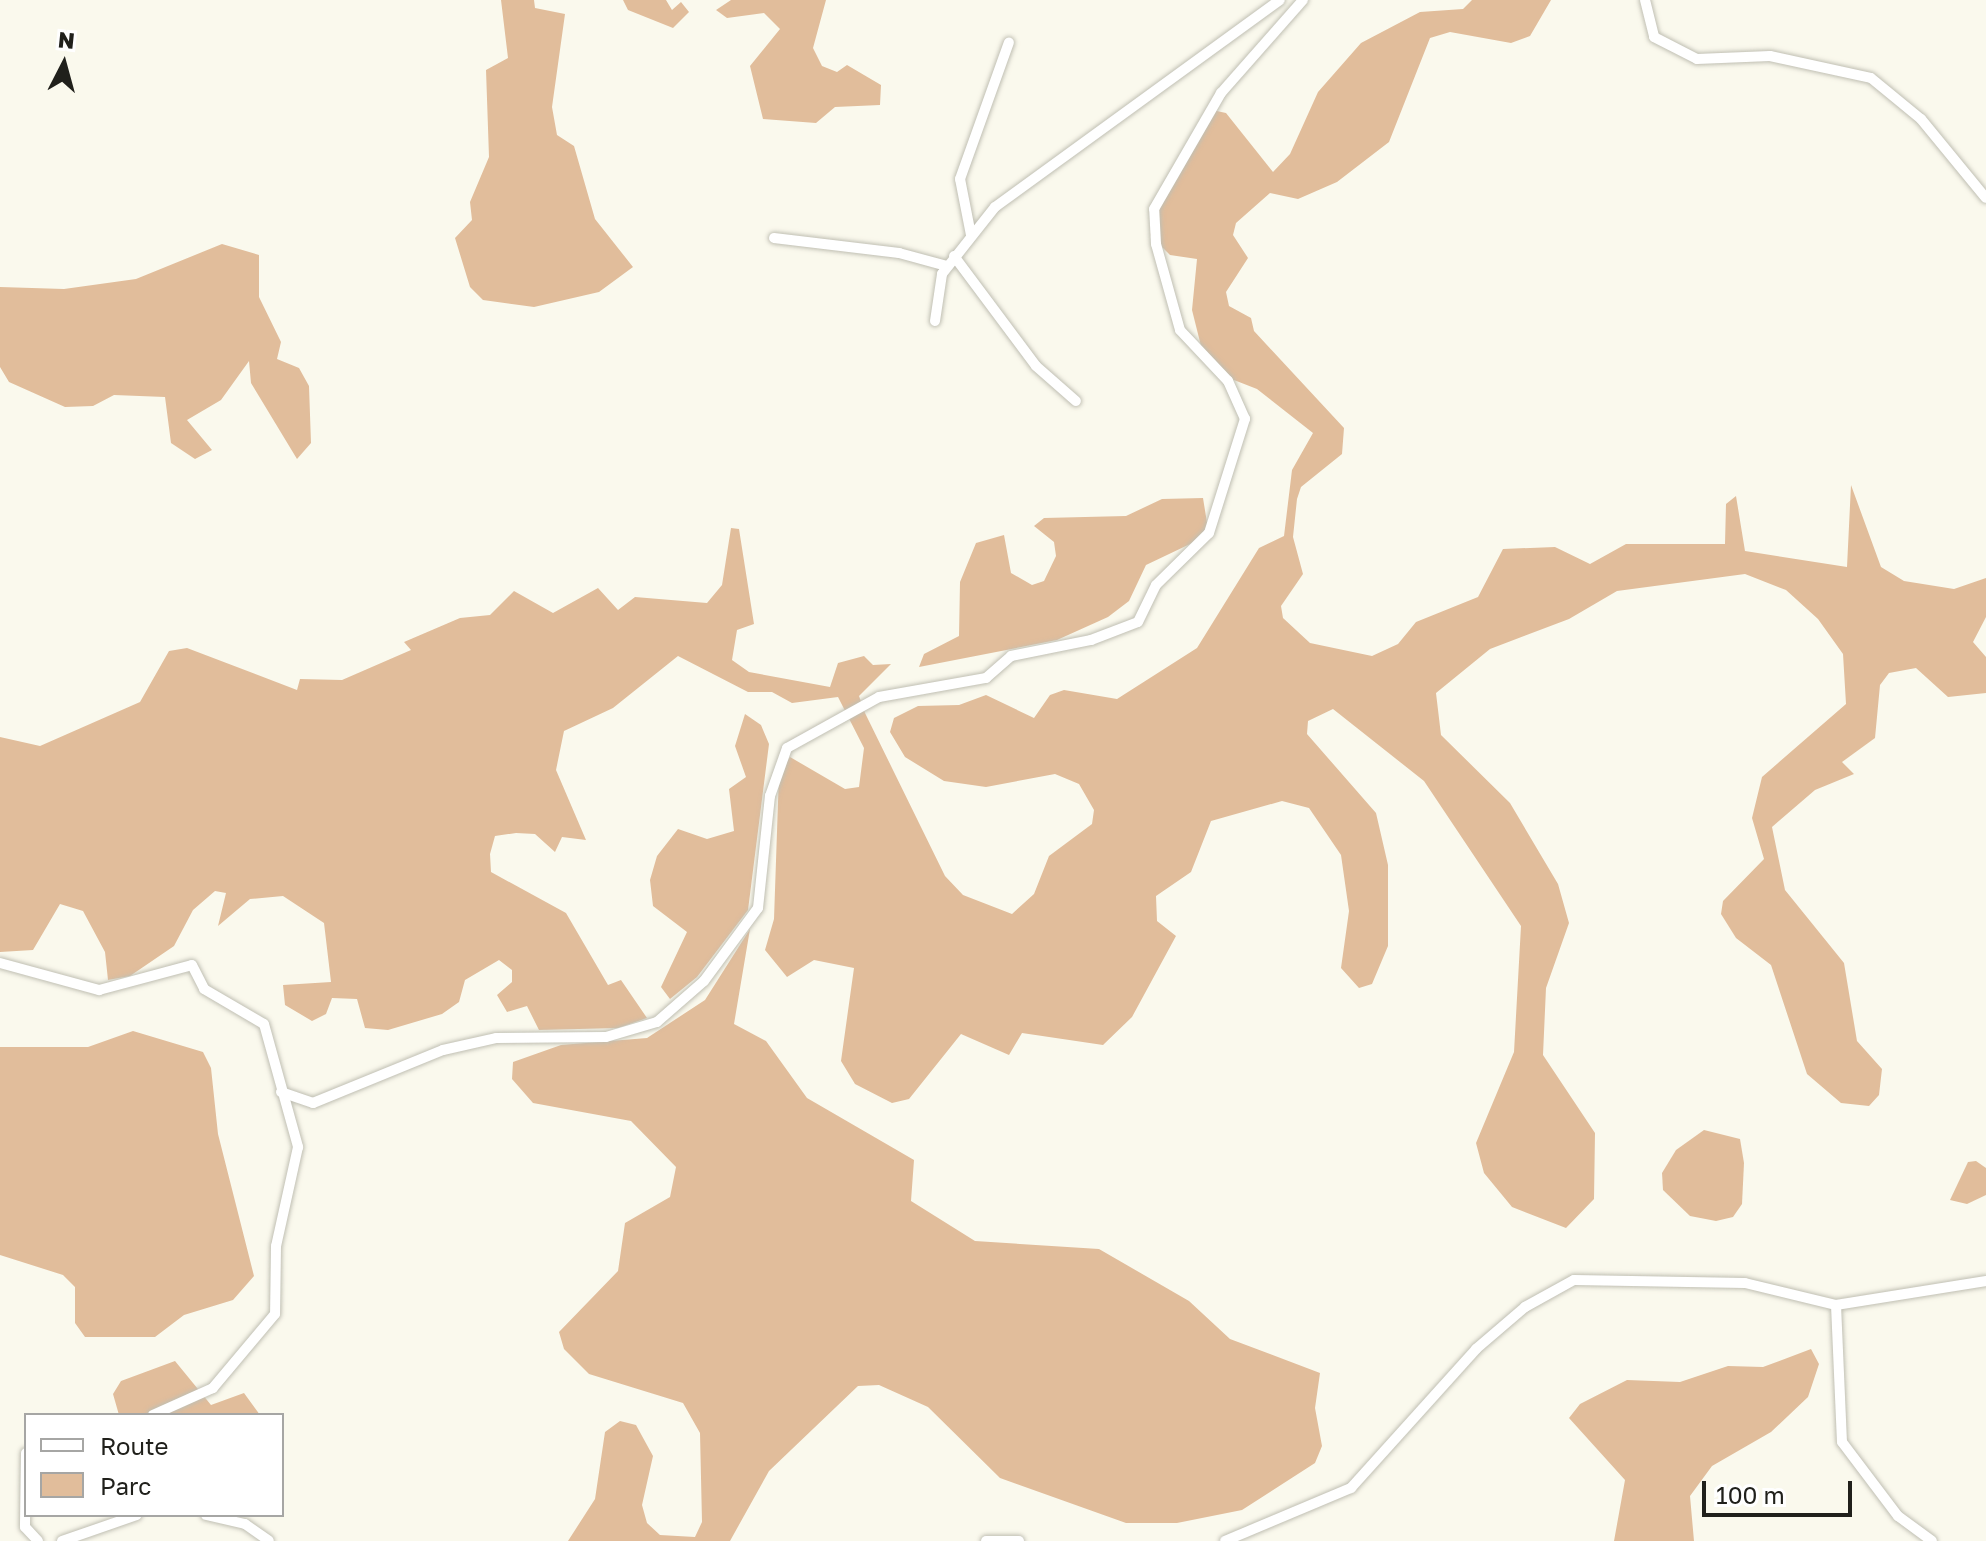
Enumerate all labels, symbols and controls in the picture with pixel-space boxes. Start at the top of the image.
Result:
north arrow [24,24,104,104]
text: N [57,25,76,54]
legend [24,1413,284,1517]
text: Route [100,1431,169,1460]
scale bar [1706,1465,1856,1515]
text: Parc [100,1471,151,1500]
text: 100 m [1716,1480,1785,1509]

